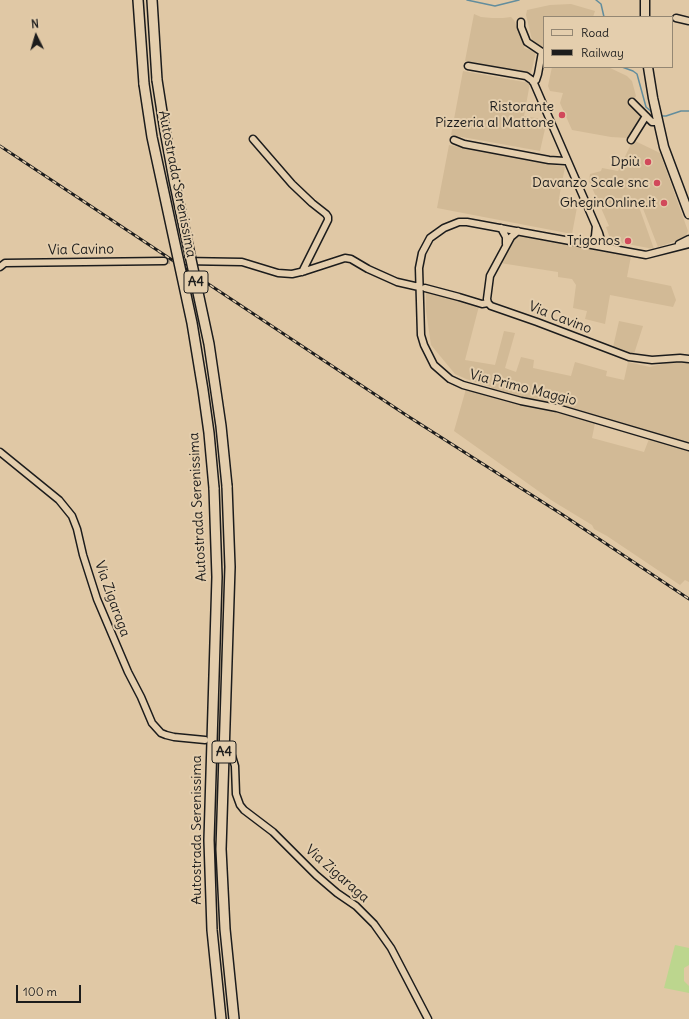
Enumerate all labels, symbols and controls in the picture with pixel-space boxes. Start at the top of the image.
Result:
north arrow [16,16,56,56]
legend [543,16,673,68]
text: N [31,17,39,31]
text: Road [581,25,609,40]
text: Railway [581,45,624,60]
place label: Ristorante Pizzeria al Mattone [435,99,554,132]
street label: Autostrada Serenissima [154,109,200,259]
marker: Ristorante Pizzeria al Mattone [557,110,567,120]
place label: Dpiù [611,154,640,170]
marker: Dpiù [643,157,653,167]
place label: Davanzo Scale snc [532,175,649,191]
marker: Davanzo Scale snc [652,178,662,188]
place label: GheginOnline.it [560,195,656,211]
marker: GheginOnline.it [659,198,669,208]
place label: Trigonos [567,233,620,249]
marker: Trigonos [623,236,633,246]
street label: Via Cavino [48,241,114,259]
road number: A4 [184,271,208,293]
street label: Via Cavino [526,298,594,338]
street label: Via Primo Maggio [468,367,578,409]
street label: Autostrada Serenissima [186,432,210,582]
street label: Via Zigaraga [91,559,133,639]
road number: A4 [212,741,236,763]
street label: Autostrada Serenissima [189,755,205,905]
street label: Via Zigaraga [302,842,372,906]
scale bar [18,977,83,1003]
text: 100 m [23,984,57,999]

